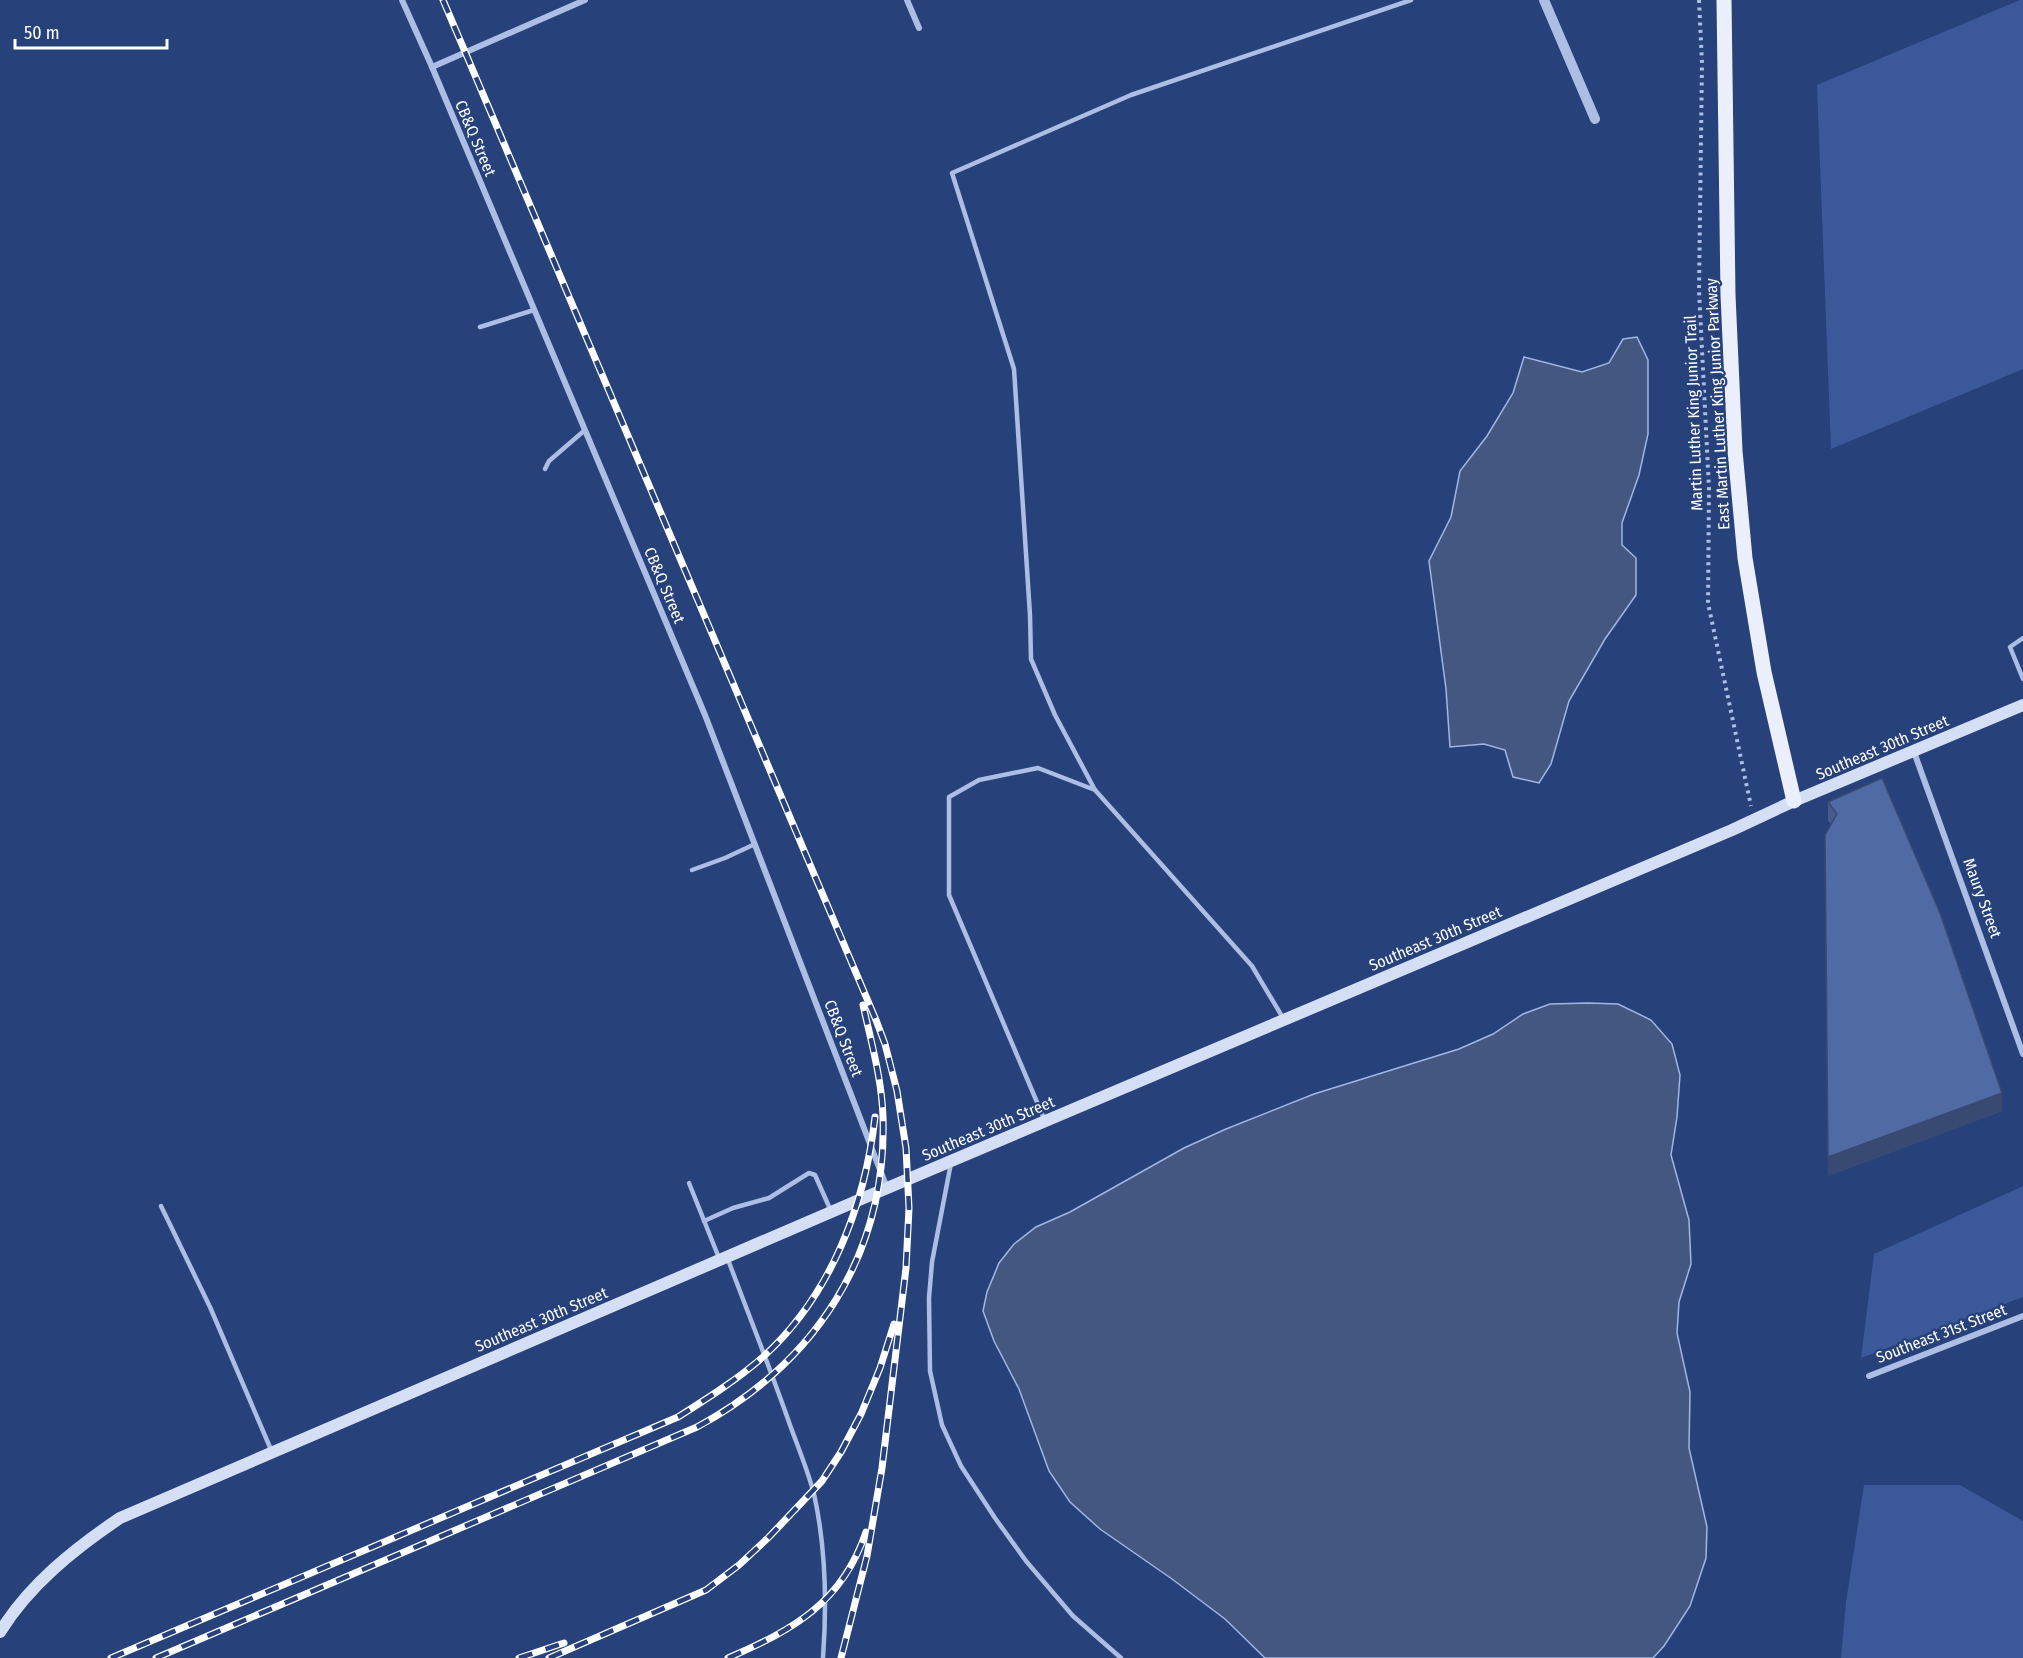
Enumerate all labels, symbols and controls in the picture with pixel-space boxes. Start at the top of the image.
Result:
scale bar [15,12,166,50]
text: 50 m [24,22,60,44]
street label: CB&Q Street [451,97,500,180]
street label: East Martin Luther King Junior Parkway [1701,277,1734,530]
street label: Martin Luther King Junior Trail [1681,315,1706,511]
street label: CB&Q Street [640,544,689,627]
street label: Southeast 30th Street [1813,711,1952,784]
street label: Maury Street [1959,856,2006,941]
street label: Southeast 30th Street [1366,902,1505,975]
street label: CB&Q Street [820,997,867,1080]
street label: Southeast 30th Street [919,1092,1058,1165]
street label: Southeast 30th Street [472,1283,611,1356]
street label: Southeast 31st Street [1873,1300,2010,1367]

